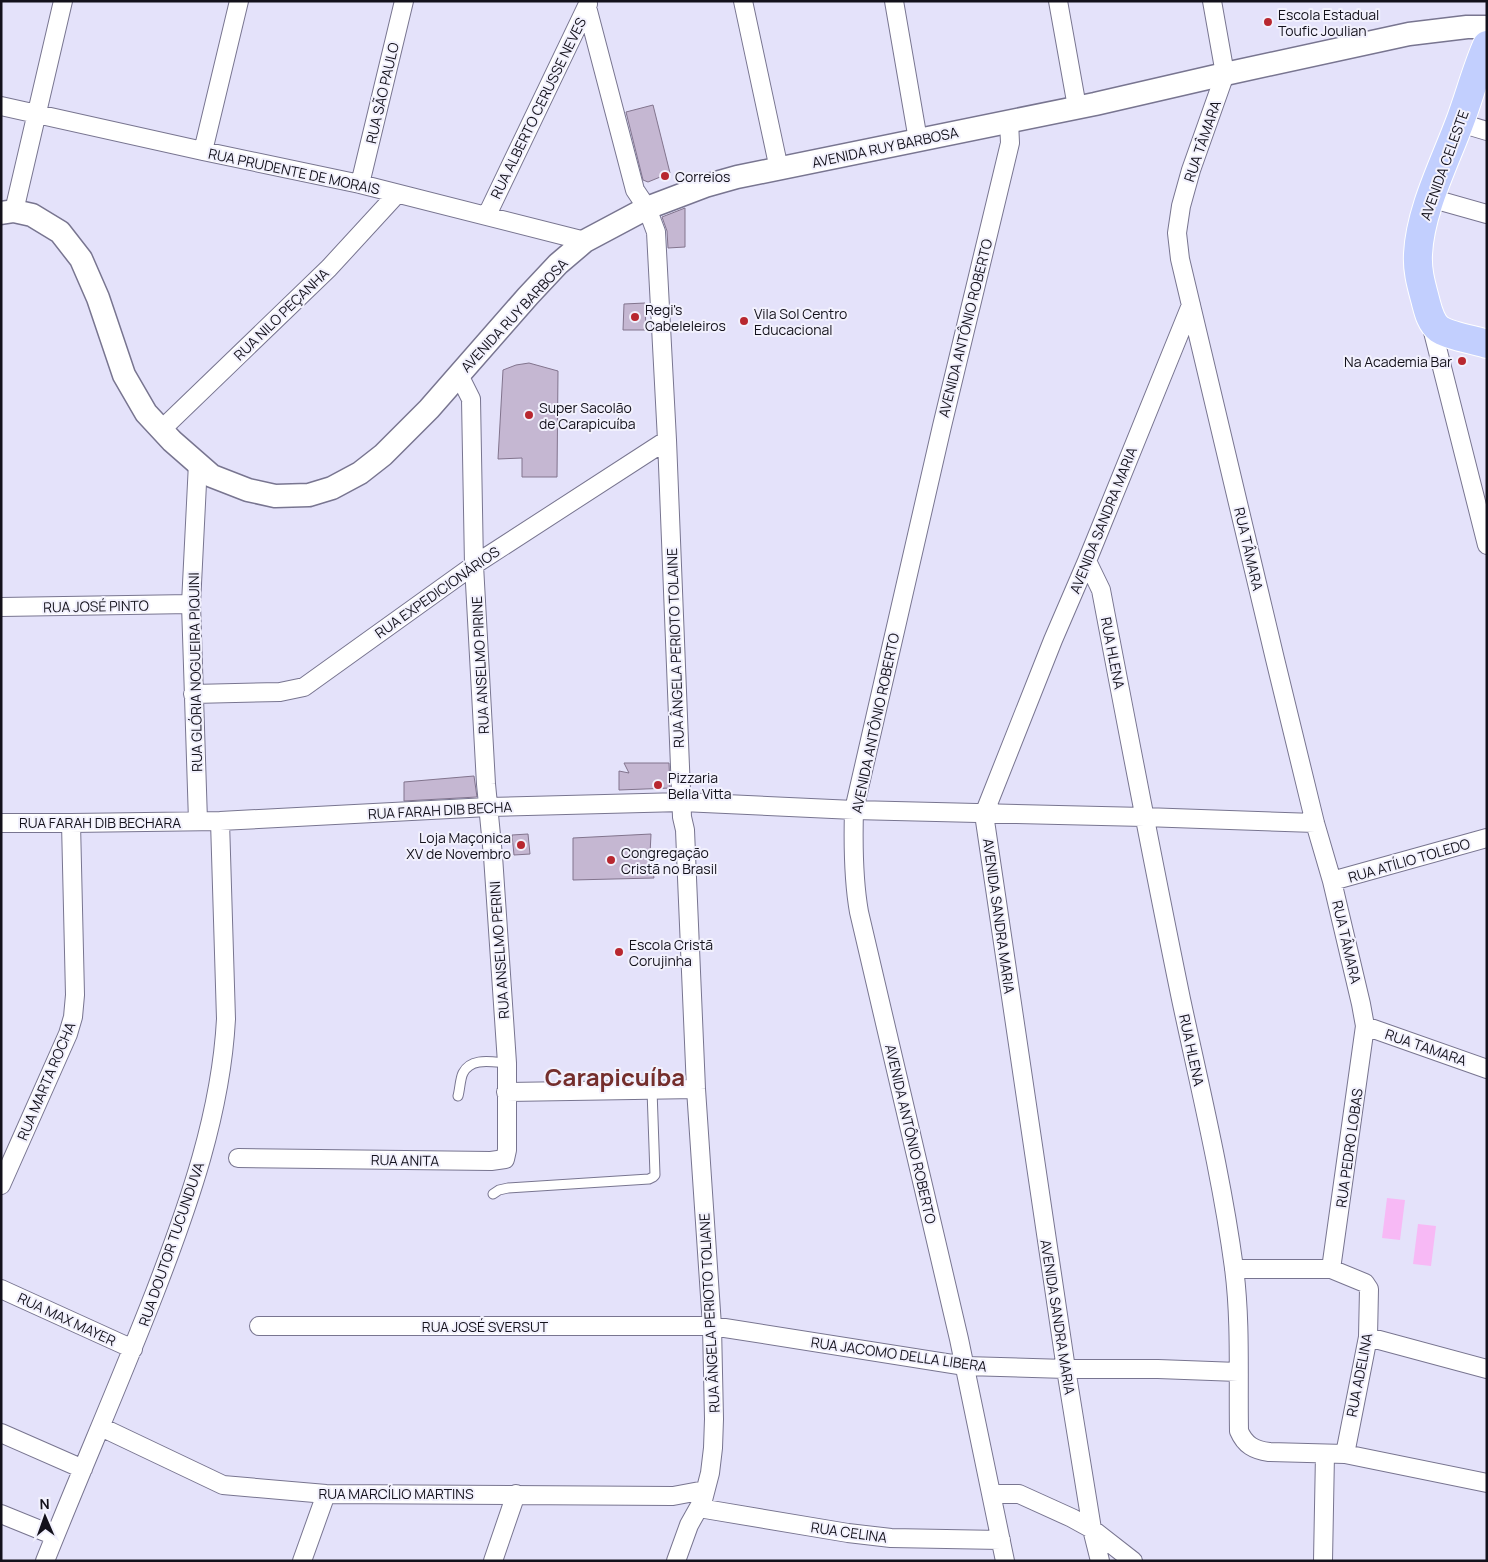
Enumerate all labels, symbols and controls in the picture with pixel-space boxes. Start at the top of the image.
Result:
place label: Escola Estadual Toufic Joulian [1278,5,1379,40]
street label: RUA ALBERTO CERUSSE NEVES [486,14,590,202]
marker: Escola Estadual Toufic Joulian [1262,16,1274,28]
street label: RUA SÃO PAULO [361,41,403,145]
street label: RUA TÂMARA [1179,98,1225,184]
street label: AVENIDA CELESTE [1415,107,1473,223]
street label: AVENIDA RUY BARBOSA [810,122,960,172]
street label: RUA PRUDENTE DE MORAIS [207,144,382,199]
place label: Correios [675,167,730,186]
marker: Correios [659,170,671,182]
street label: AVENIDA ANTÔNIO ROBERTO [934,237,996,419]
street label: AVENIDA RUY BARBOSA [456,254,572,376]
street label: RUA NILO PEÇANHA [229,264,333,364]
place label: Regi's Cabeleleiros [645,300,726,335]
place label: Vila Sol Centro Educacional [754,304,847,339]
marker: Regi's Cabeleleiros [629,311,641,323]
marker: Vila Sol Centro Educacional [738,315,750,327]
place label: Na Academia Bar [1344,352,1452,371]
marker: Na Academia Bar [1456,355,1468,367]
place label: Super Sacolão de Carapicuíba [539,398,636,433]
marker: Super Sacolão de Carapicuíba [523,409,535,421]
street label: AVENIDA SANDRA MARIA [1065,444,1141,596]
street label: RUA TÂMARA [1230,505,1268,593]
street label: RUA EXPEDICIONÁRIOS [371,542,503,642]
street label: RUA ÂNGELA PERIOTO TOLAINE [662,548,688,748]
street label: RUA GLÓRIA NOGUEIRA PIQUINI [184,572,206,772]
street label: RUA ANSELMO PIRINE [467,595,493,735]
street label: RUA JOSÉ PINTO [43,596,149,616]
street label: RUA HLENA [1097,615,1129,691]
street label: AVENIDA ANTÔNIO ROBERTO [847,631,903,815]
place label: Pizzaria Bella Vitta [668,768,731,803]
marker: Pizzaria Bella Vitta [652,779,664,791]
street label: RUA FARAH DIB BECHA [367,797,513,823]
street label: RUA FARAH DIB BECHARA [19,813,181,832]
place label: Loja Maçonica XV de Novembro [406,828,511,863]
street label: RUA ATÍLIO TOLEDO [1346,833,1472,887]
street label: AVENIDA SANDRA MARIA [979,837,1019,995]
marker: Loja Maçonica XV de Novembro [515,839,527,851]
place label: Congregação Cristã no Brasil [621,843,717,878]
marker: Congregação Cristã no Brasil [605,854,617,866]
street label: RUA ANSELMO PERINI [485,880,513,1020]
street label: RUA TÂMARA [1328,898,1366,986]
place label: Escola Cristã Corujinha [629,935,713,970]
marker: Escola Cristã Corujinha [613,946,625,958]
street label: RUA HLENA [1175,1012,1209,1088]
street label: RUA MARTA ROCHA [13,1019,80,1143]
street label: RUA TAMARA [1383,1024,1469,1070]
street label: AVENIDA ANTÔNIO ROBERTO [881,1042,941,1226]
district label: Carapicuíba [545,1060,685,1093]
street label: RUA PEDRO LOBAS [1331,1087,1367,1209]
street label: RUA ANITA [371,1150,440,1170]
street label: RUA DOUTOR TUCUNDUVA [134,1159,208,1329]
street label: RUA ÂNGELA PERIOTO TOLIANE [694,1213,724,1413]
street label: AVENIDA SANDRA MARIA [1036,1238,1080,1396]
street label: RUA MAX MAYER [15,1288,119,1350]
street label: RUA JOSÉ SVERSUT [422,1317,549,1336]
street label: RUA ADELINA [1342,1331,1376,1419]
street label: RUA JACOMO DELLA LIBERA [810,1332,988,1376]
street label: RUA MARCÍLIO MARTINS [318,1484,474,1503]
north arrow [20,1492,70,1542]
text: N [39,1494,50,1513]
street label: RUA CELINA [810,1517,888,1547]

